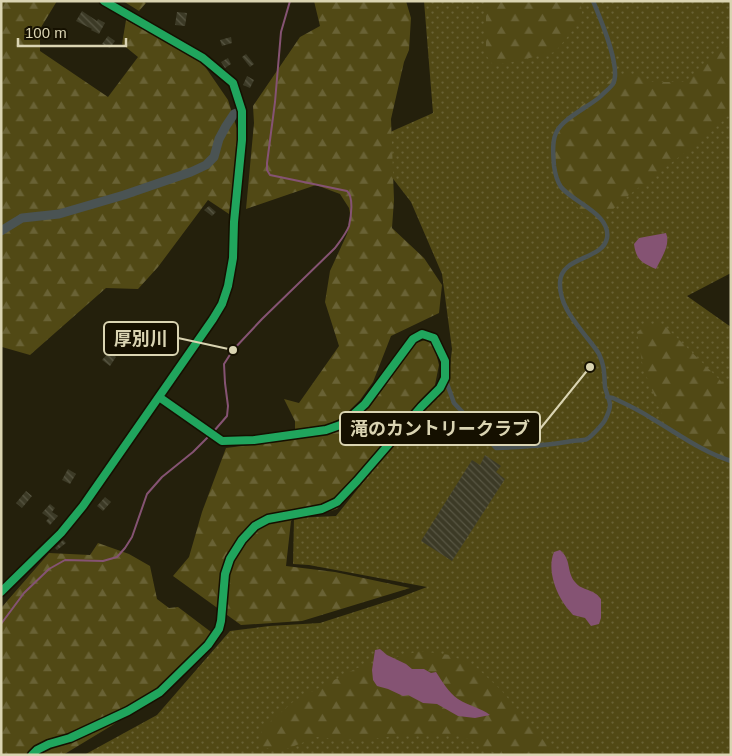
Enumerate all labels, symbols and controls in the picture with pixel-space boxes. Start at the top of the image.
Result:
scale bar [18,15,125,47]
text: 100 m [25,24,67,41]
callout: 厚別川 [104,322,178,355]
text: 厚別川 [114,329,168,349]
callout: 滝のカントリークラブ [340,412,540,445]
text: 滝のカントリークラブ [350,419,530,439]

